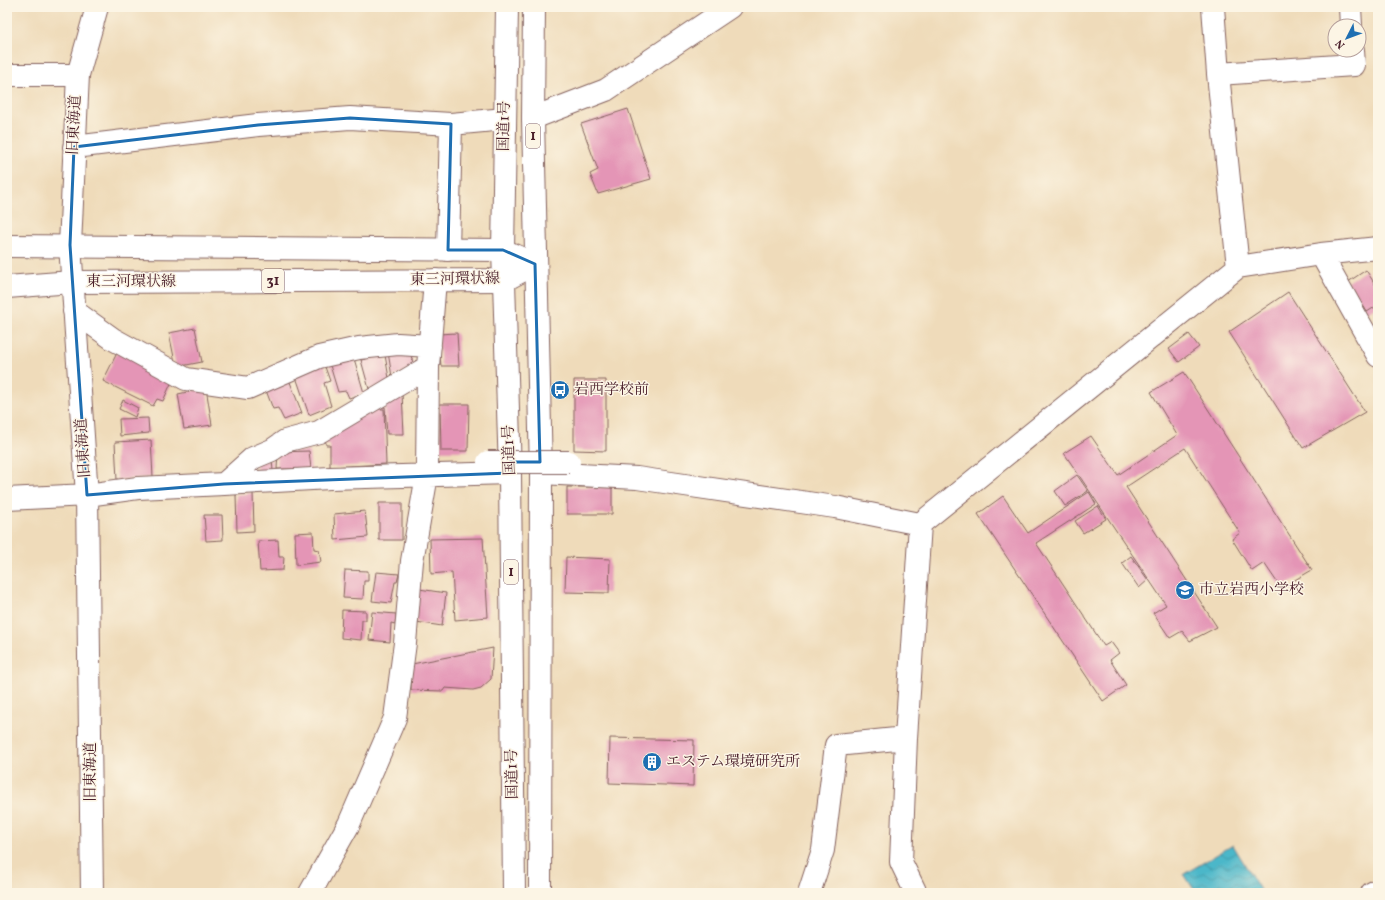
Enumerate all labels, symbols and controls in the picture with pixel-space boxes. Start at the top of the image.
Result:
north arrow [1327,18,1367,58]
text: N [1332,36,1349,52]
street label: 旧東海道 [63,94,87,156]
street label: 国道1号 [494,100,516,152]
road number: 1 [526,124,540,148]
road number: 31 [262,269,284,293]
street label: 東三河環状線 [410,269,500,291]
street label: 東三河環状線 [86,272,176,293]
bus stop icon: 岩西学校前 [549,379,571,401]
place label: 岩西学校前 [574,380,649,401]
street label: 旧東海道 [71,417,97,479]
street label: 国道1号 [499,424,521,476]
road number: 1 [504,560,518,584]
school or university icon: 市立岩西小学校 [1174,579,1196,601]
place label: 市立岩西小学校 [1199,580,1304,601]
street label: 旧東海道 [81,742,102,802]
street label: 国道1号 [502,748,524,800]
building icon: エステム環境研究所 [641,751,663,773]
place label: エステム環境研究所 [666,752,800,773]

